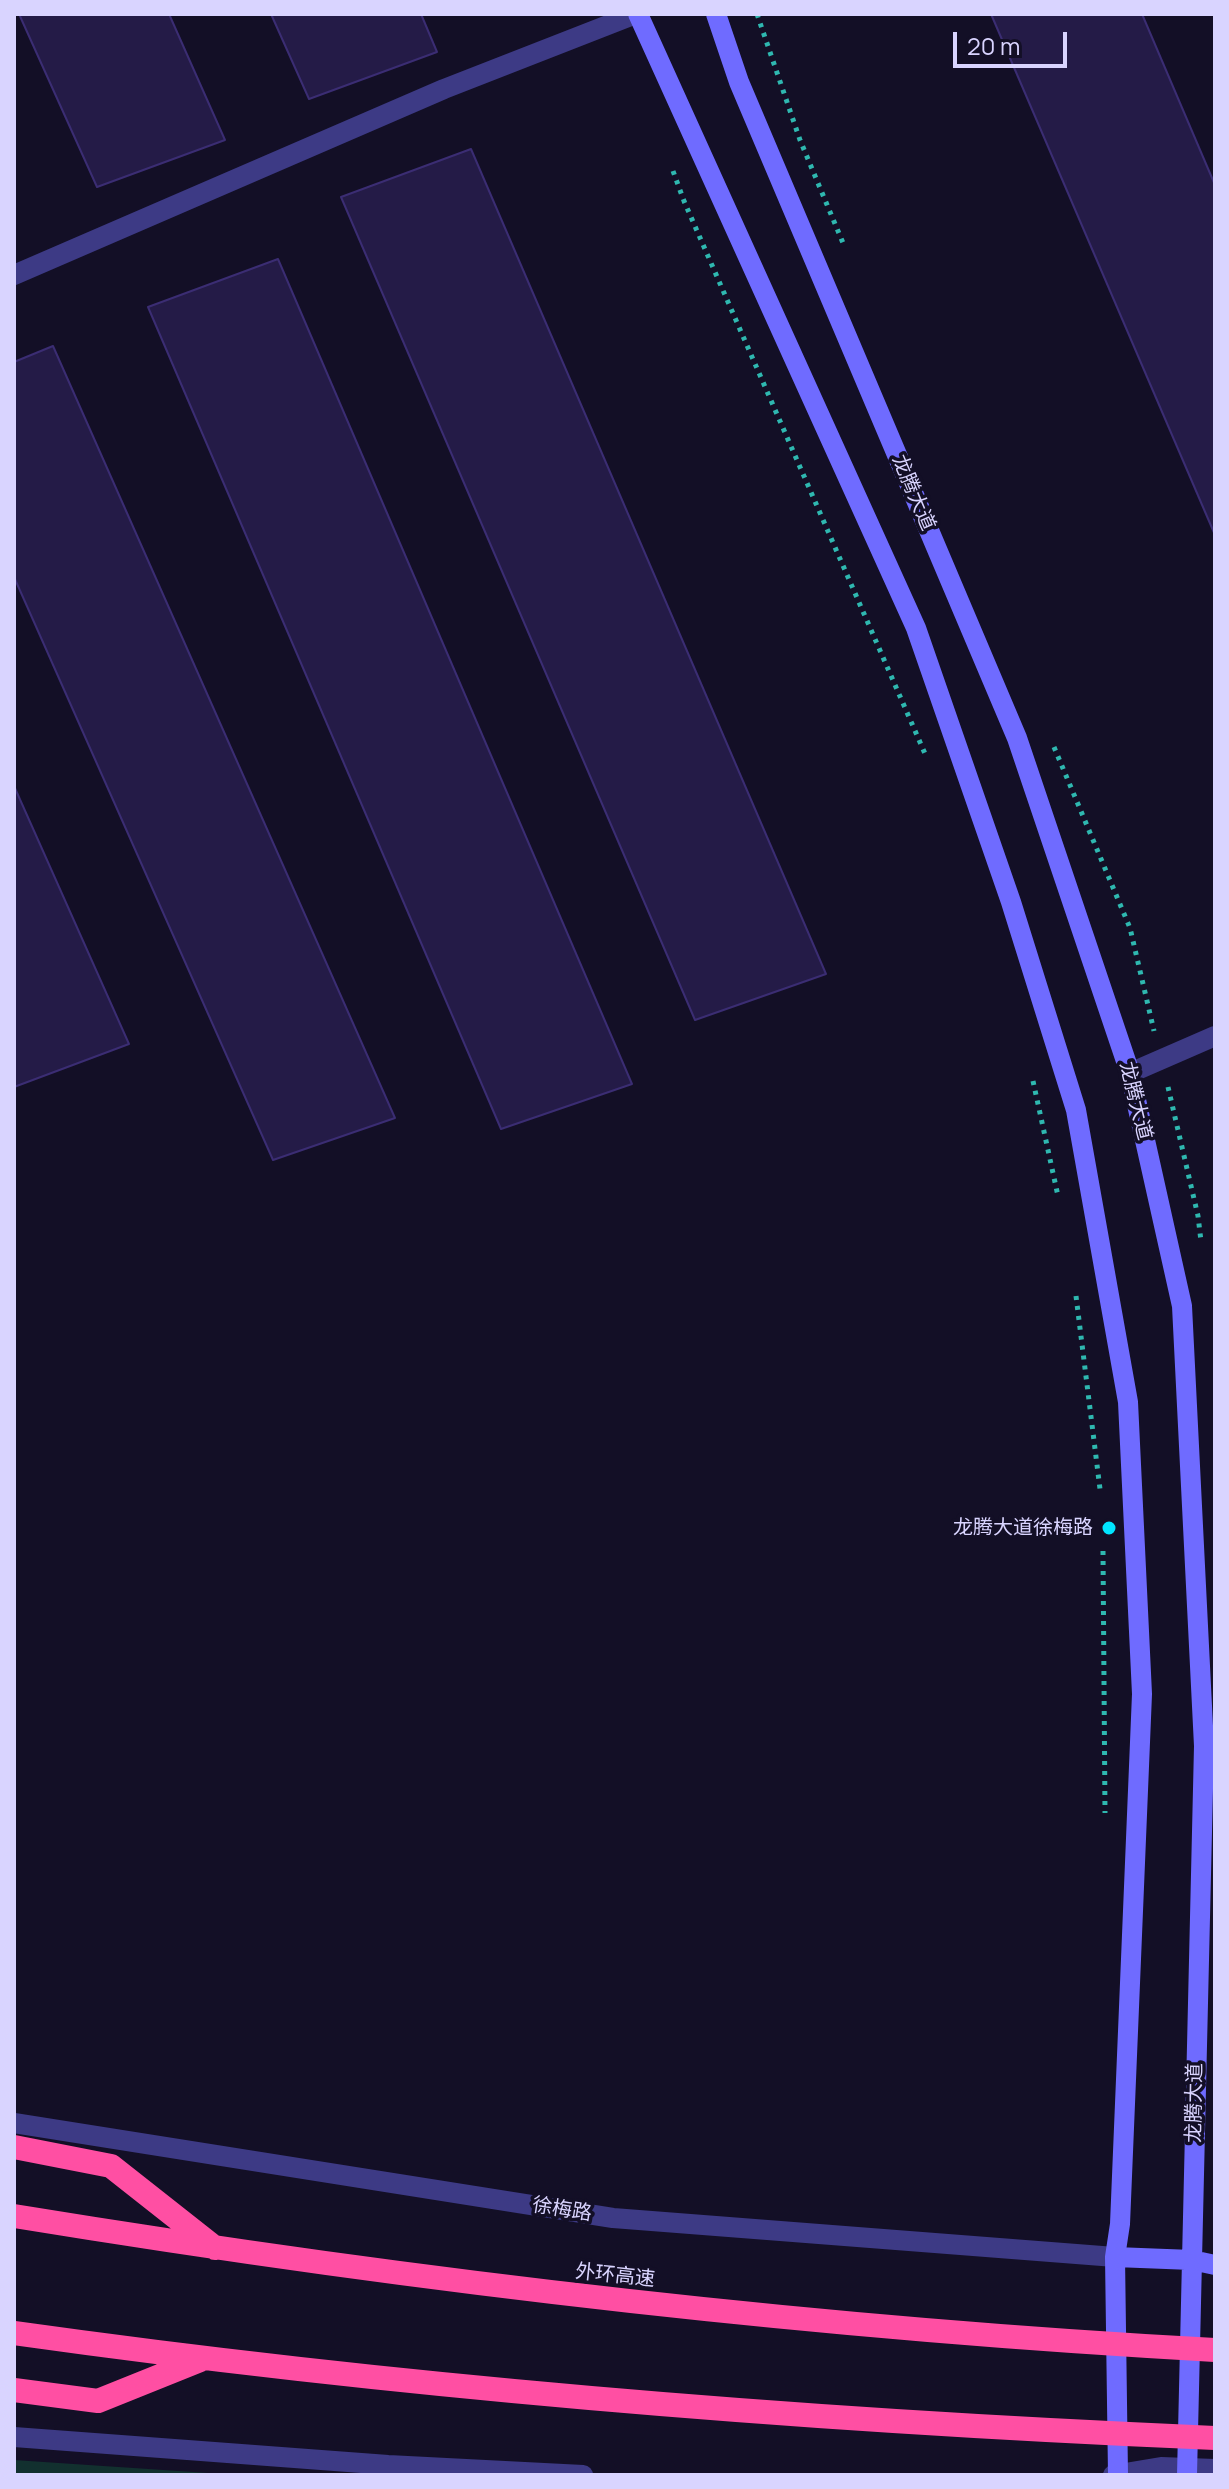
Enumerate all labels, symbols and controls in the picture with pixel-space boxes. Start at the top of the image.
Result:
scale bar [957,16,1071,66]
text: 20 m [967,29,1020,62]
street label: 龙腾大道 [886,451,940,535]
street label: 龙腾大道 [1114,1059,1156,1143]
place label: 龙腾大道徐梅路 [953,1516,1093,1540]
marker: 龙腾大道徐梅路 [1100,1519,1118,1537]
street label: 龙腾大道 [1182,2063,1208,2143]
street label: 徐梅路 [530,2193,594,2227]
street label: 外环高速 [574,2260,656,2292]

